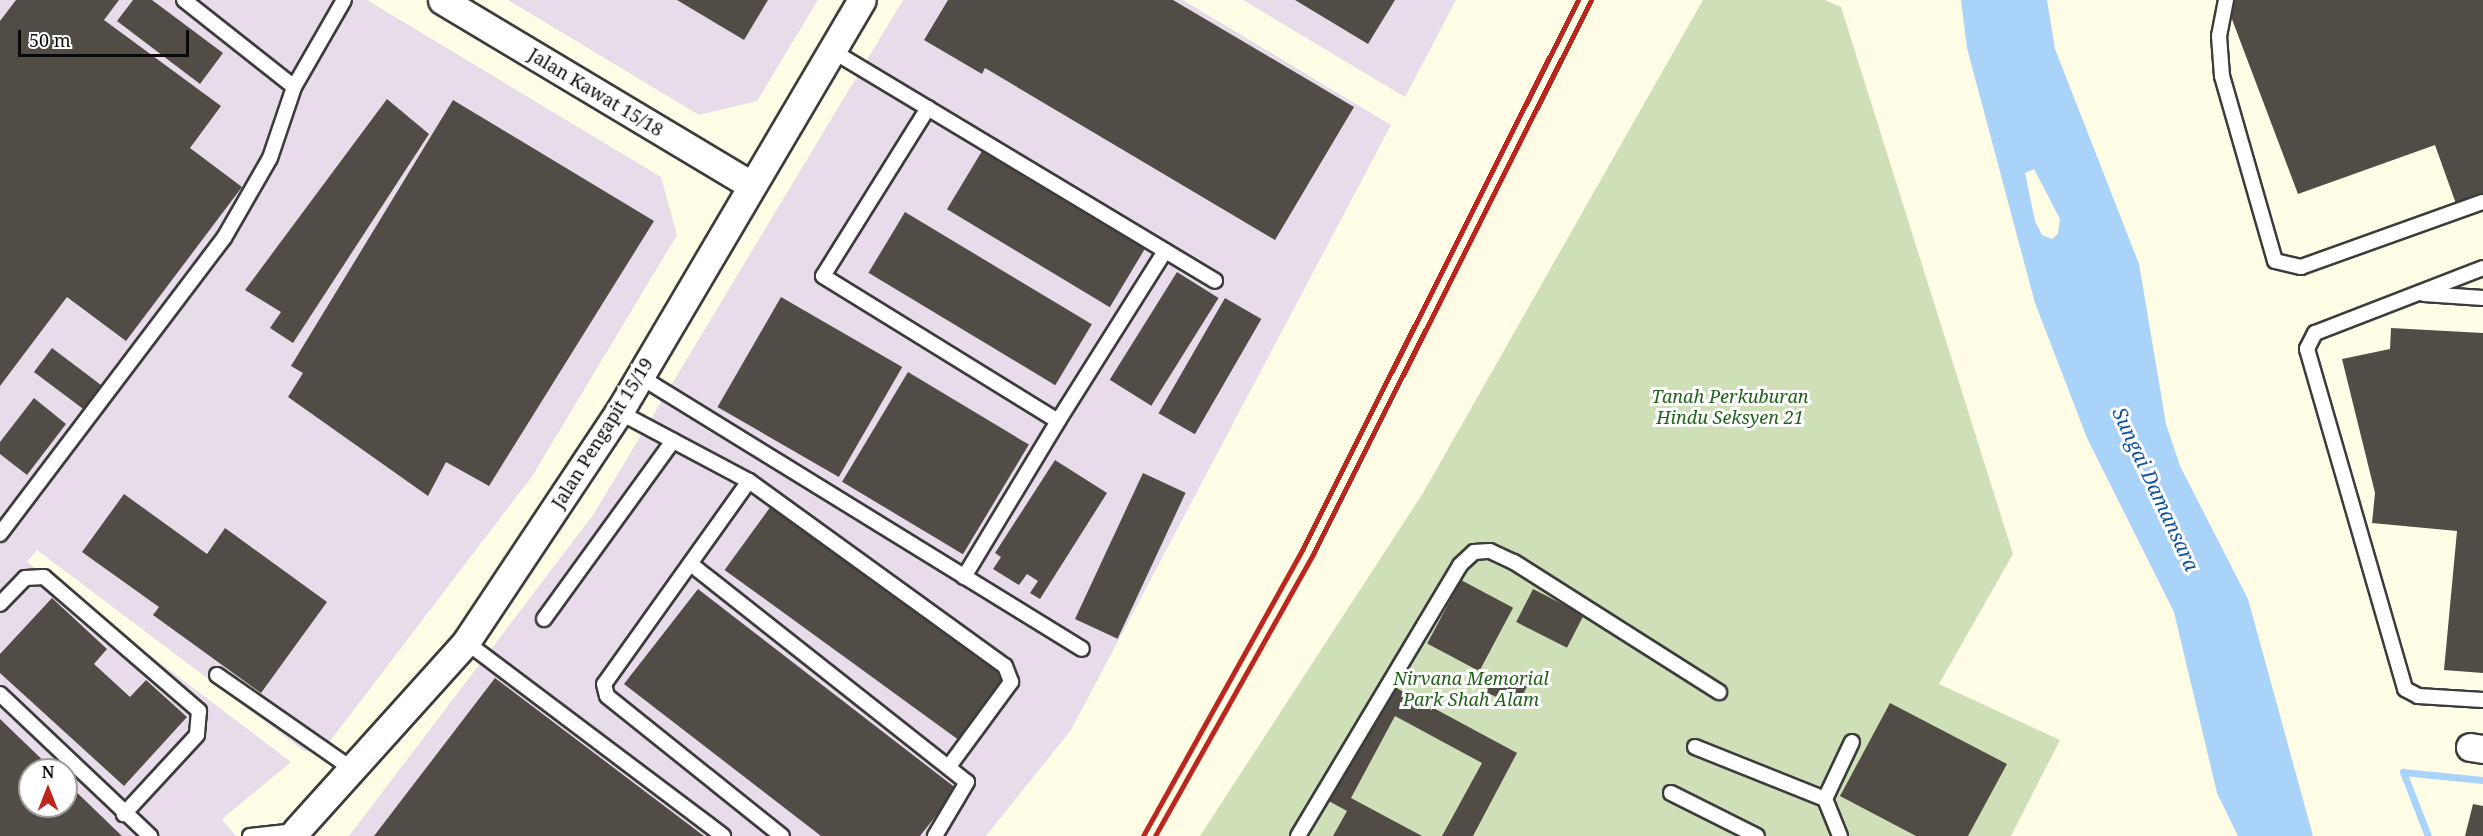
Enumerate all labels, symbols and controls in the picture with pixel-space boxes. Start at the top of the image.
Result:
scale bar [21,18,192,56]
text: 50 m [29,28,71,52]
street label: Jalan Kawat 15/18 [525,43,667,141]
street label: Jalan Pengapit 15/19 [547,354,657,512]
park label: Tanah Perkuburan Hindu Seksyen 21 [1651,386,1809,428]
water label: Sungai Damansara [2108,403,2204,575]
park label: Nirvana Memorial Park Shah Alam [1393,668,1549,710]
north arrow [18,758,78,818]
text: N [42,761,54,783]

